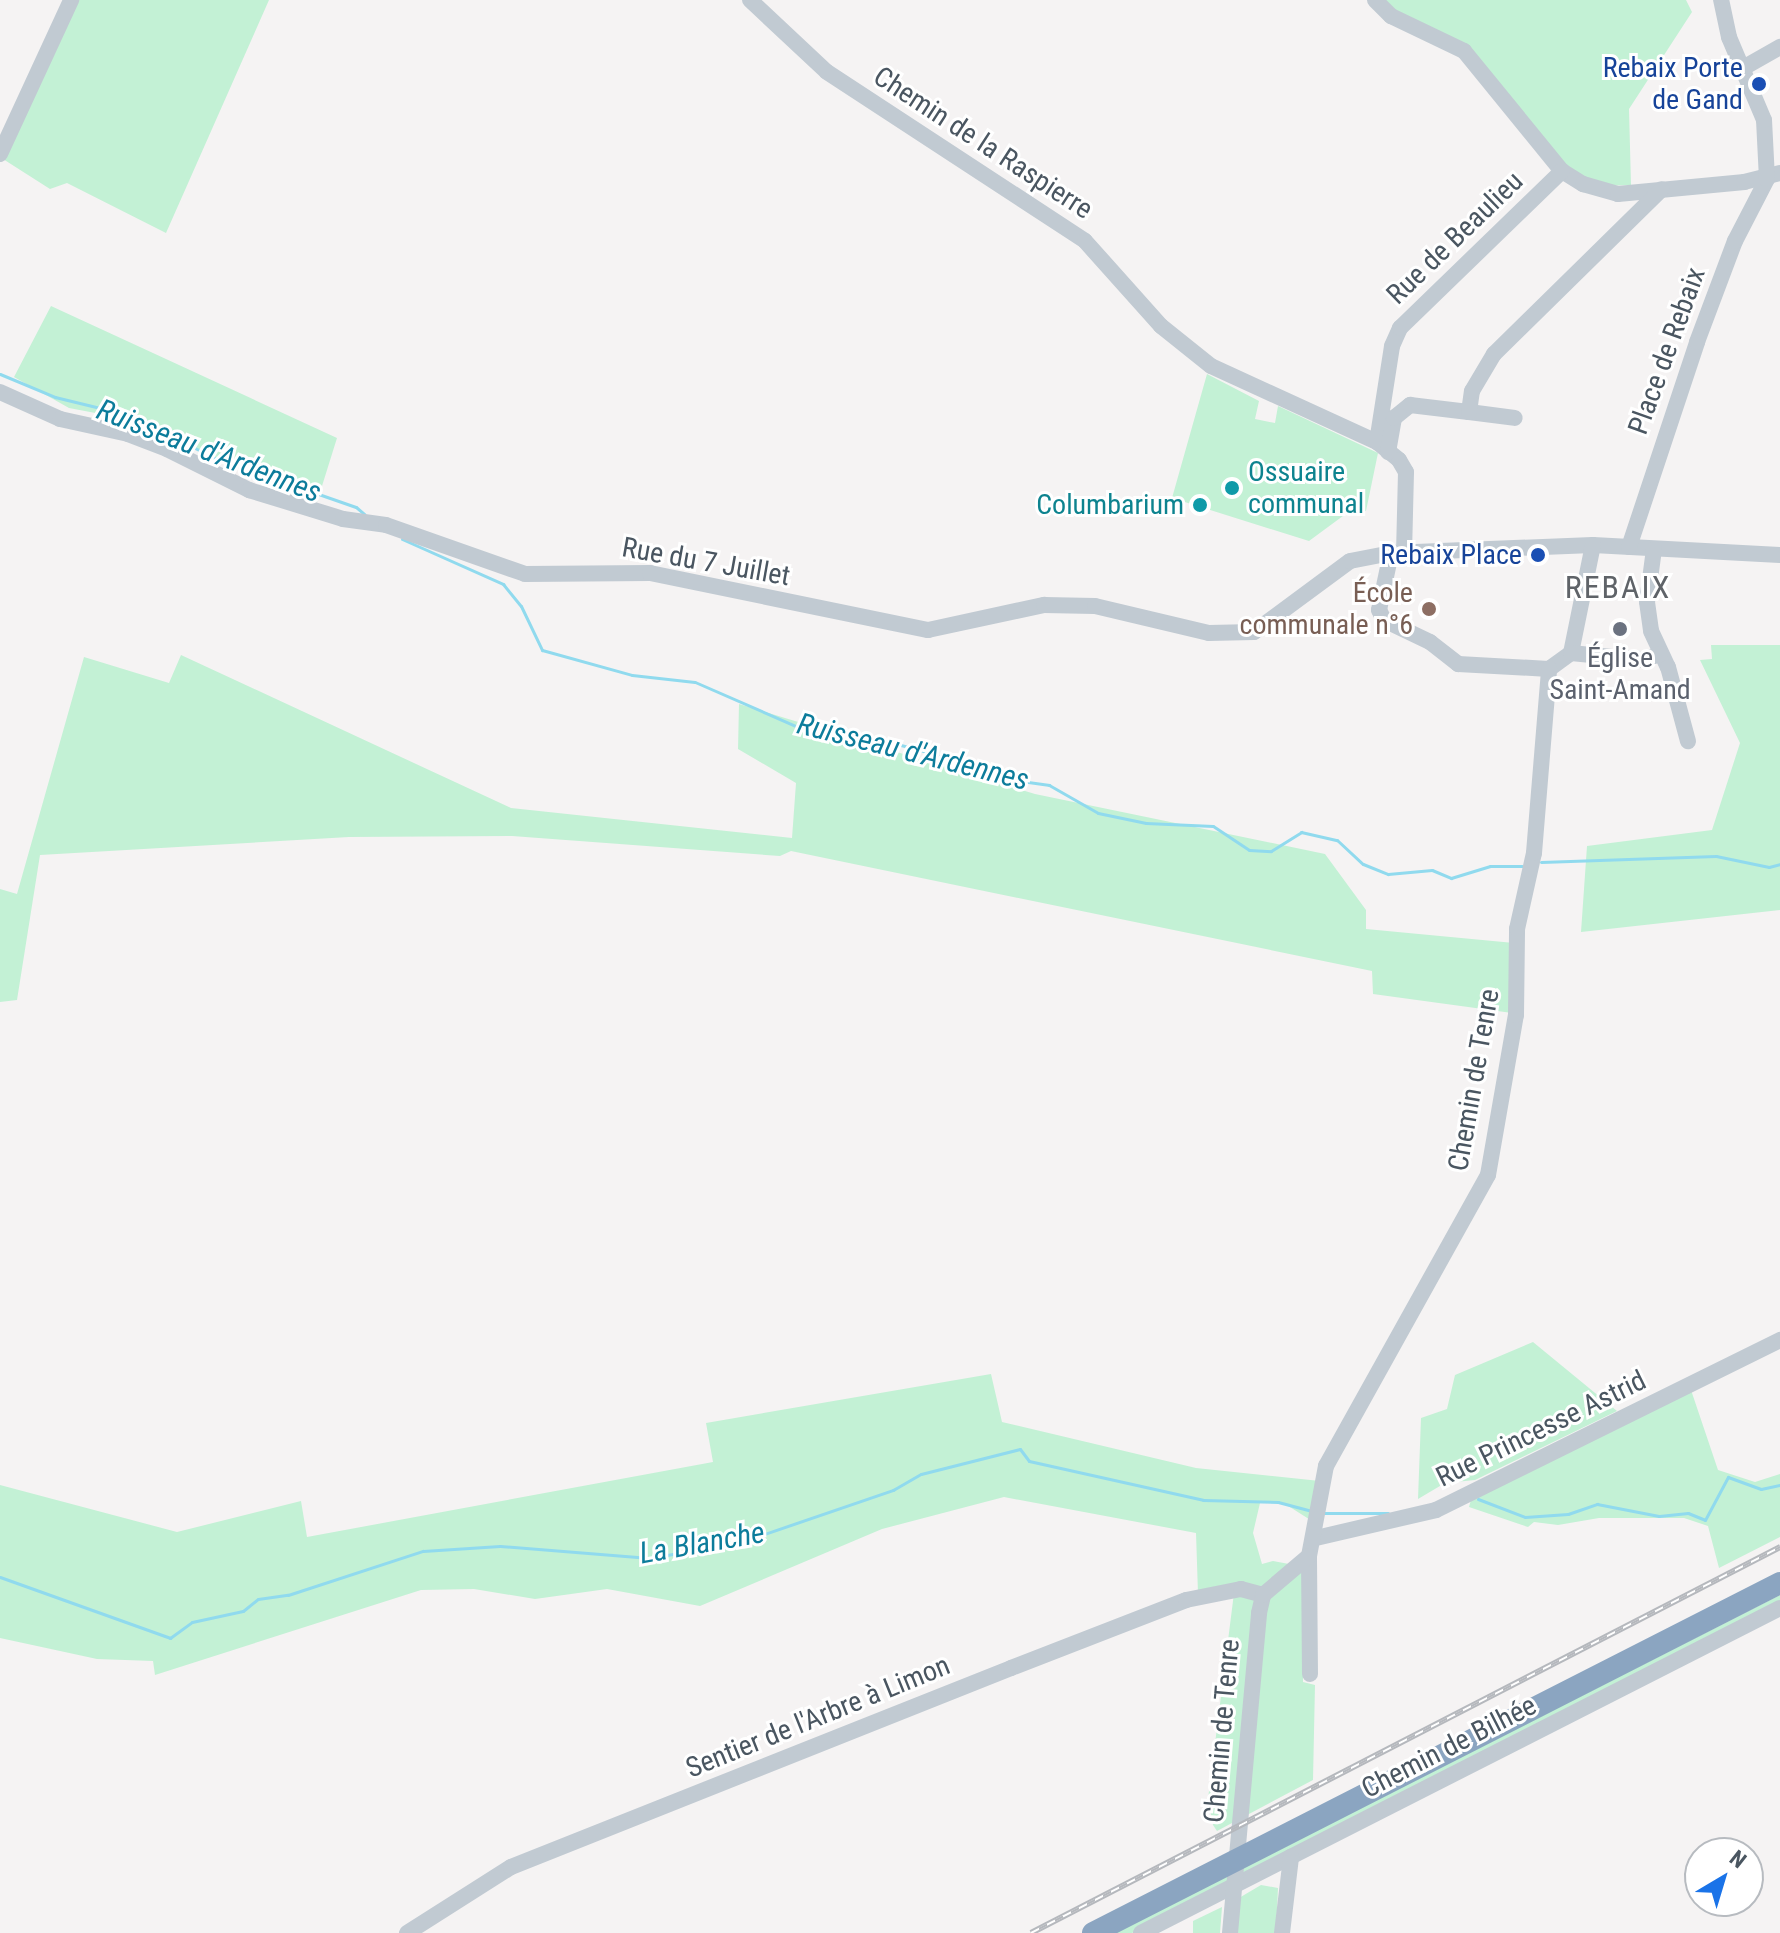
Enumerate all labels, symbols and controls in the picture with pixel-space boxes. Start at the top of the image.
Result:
place label: Rebaix Porte de Gand [1603,51,1743,117]
street label: Chemin de la Raspierre [867,60,1099,226]
marker: Rebaix Porte de Gand [1750,75,1768,93]
street label: Rue de Beaulieu [1380,165,1530,311]
street label: Place de Rebaix [1621,263,1713,439]
water label: Ruisseau d'Ardennes [92,392,326,510]
place label: Ossuaire communal [1248,455,1364,521]
marker: Ossuaire communal [1223,479,1241,497]
place label: Columbarium [1036,488,1184,522]
marker: Columbarium [1191,496,1209,514]
street label: Rue du 7 Juillet [619,531,793,593]
place label: Rebaix Place [1380,538,1522,572]
marker: Rebaix Place [1529,546,1547,564]
district label: REBAIX [1565,568,1671,606]
place label: École communale n°6 [1240,576,1413,642]
marker: École communale n°6 [1420,600,1438,618]
marker: Église Saint-Amand [1611,620,1629,638]
place label: Église Saint-Amand [1549,641,1691,707]
water label: Ruisseau d'Ardennes [793,706,1033,798]
street label: Chemin de Tenre [1441,986,1507,1174]
street label: Rue Princesse Astrid [1431,1364,1651,1494]
water label: La Blanche [637,1514,767,1572]
street label: Chemin de Tenre [1197,1638,1247,1824]
street label: Sentier de l'Arbre à Limon [681,1649,955,1785]
street label: Chemin de Bilhée [1356,1689,1542,1805]
north arrow [1684,1837,1764,1917]
text: N [1725,1845,1751,1873]

